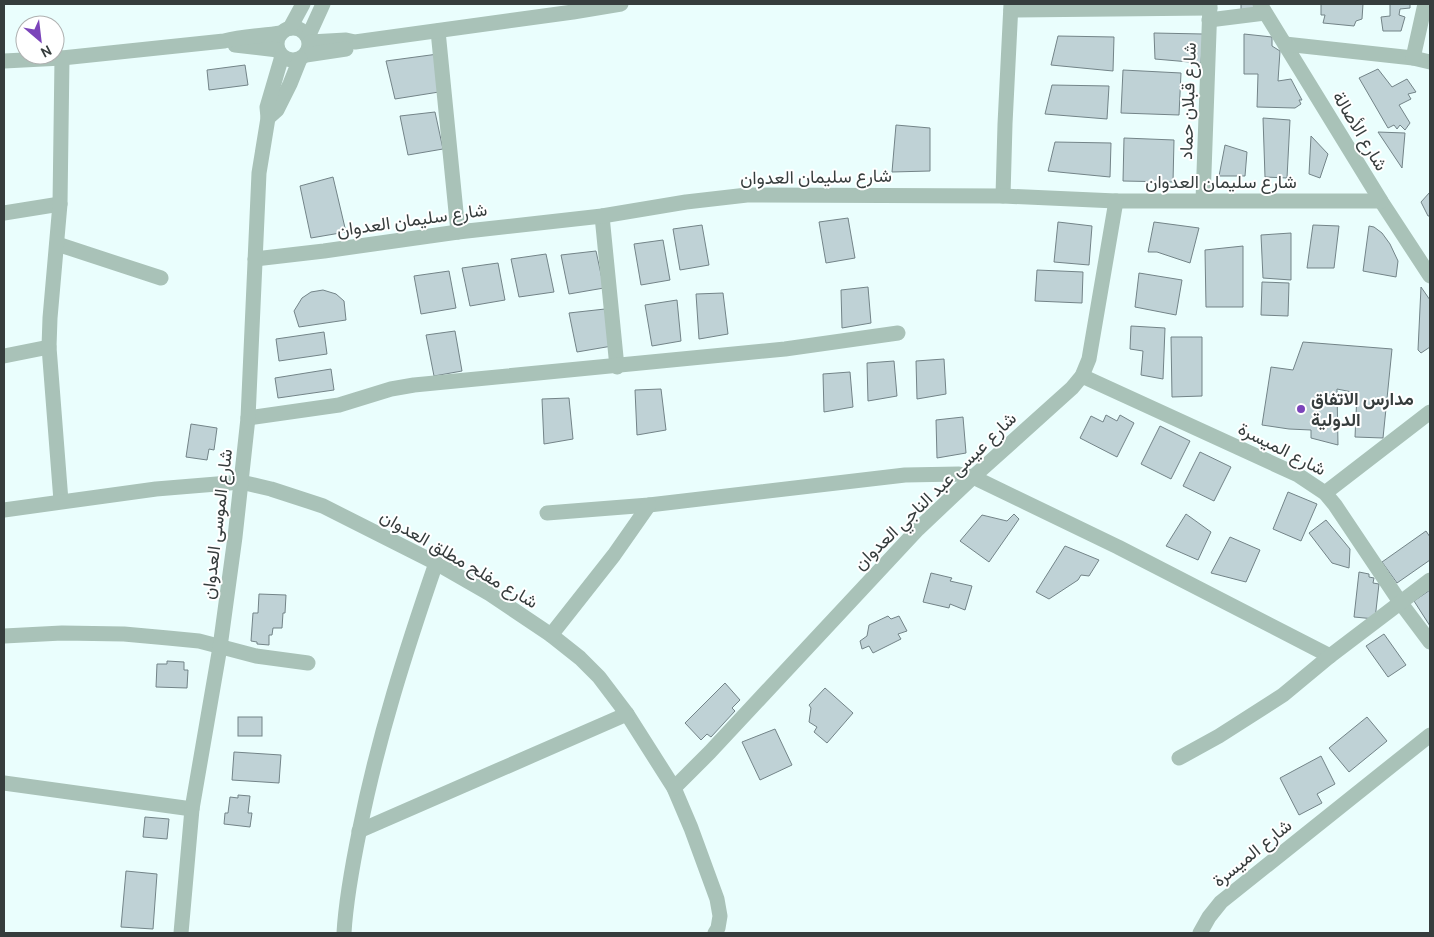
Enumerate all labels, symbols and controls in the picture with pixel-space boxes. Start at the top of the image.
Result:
north arrow [15,15,65,65]
text: N [38,41,55,62]
street label: شارع قبلان حماد [1175,42,1202,160]
street label: شارع الأصالة [1327,87,1392,175]
street label: شارع سليمان العدوان [740,165,892,190]
street label: شارع سليمان العدوان [1145,171,1297,194]
street label: شارع سليمان العدوان [335,199,489,242]
place label: مدارس الاتفاق الدولية [1311,388,1414,431]
marker: مدارس الاتفاق الدولية [1295,403,1307,415]
street label: شارع عيسى عبد الناجي العدوان [849,407,1024,577]
street label: شارع الميسرة [1234,417,1330,481]
street label: شارع الموسى العدوان [197,447,238,601]
street label: شارع مفلح مطلق العدوان [376,505,542,614]
street label: شارع الميسرة [1208,814,1297,892]

